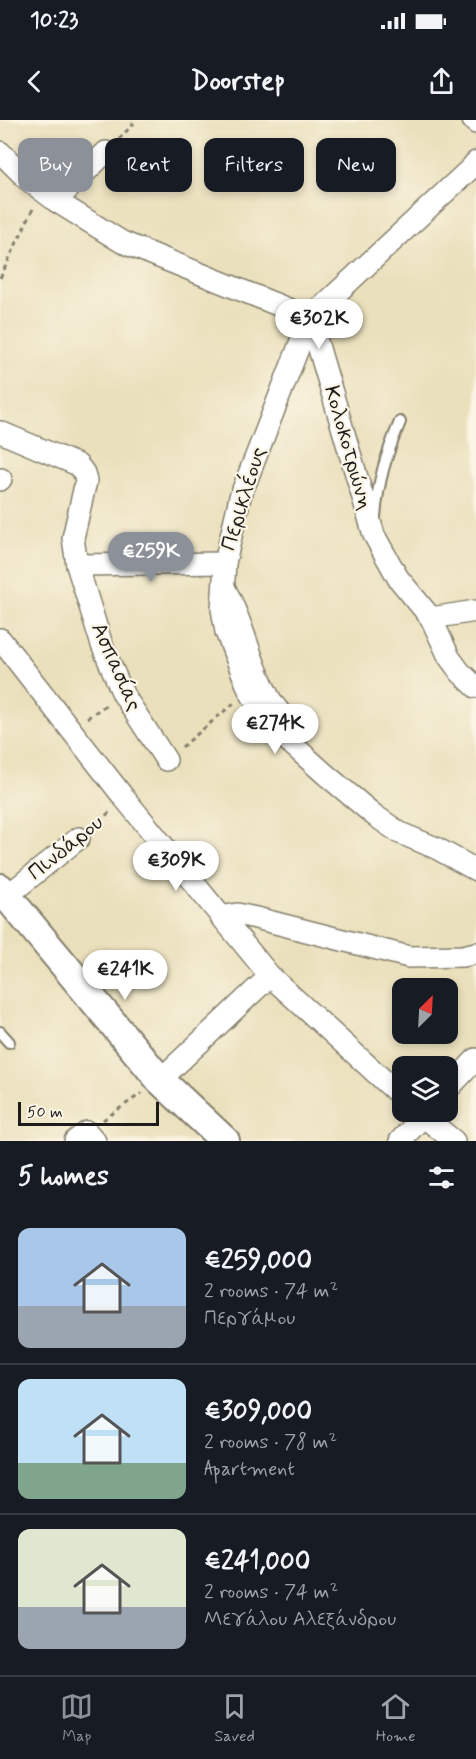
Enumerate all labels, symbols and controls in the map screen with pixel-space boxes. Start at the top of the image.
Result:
text: 10:23 [30,7,78,35]
text: Doorstep [191,64,285,99]
icon: back [18,65,51,98]
icon: share [425,65,458,98]
chip: Buy [18,138,93,192]
chip: Rent [105,138,192,192]
chip: Filters [204,138,304,192]
chip: New [316,138,396,192]
pin: €302K [277,299,361,350]
text: €302K [289,305,349,332]
street label: Κολοκοτρώνη [317,383,379,513]
street label: Περικλέους [214,444,273,554]
pin: €259K [109,532,193,583]
text: €259K [122,538,180,565]
street label: Ασπασίας [84,618,148,716]
pin: €274K [233,704,317,755]
text: €274K [246,710,304,737]
street label: Πινδάρου [22,809,110,887]
pin: €309K [134,841,218,892]
text: €309K [147,847,205,874]
pin: €241K [83,950,167,1001]
text: €241K [97,956,153,983]
north arrow [392,978,458,1044]
map controls [392,978,458,1122]
button: layers [392,1056,458,1122]
scale bar [18,1099,159,1127]
text: 50 m [27,1102,63,1123]
text: 5 homes [18,1160,109,1194]
icon: filters [425,1161,458,1194]
text: €259,000 [204,1244,312,1278]
icon: home [66,1252,138,1324]
text: 2 rooms · 74 m² [204,1278,338,1305]
text: Περγάμου [204,1305,295,1332]
text: €309,000 [204,1395,312,1429]
icon: home [66,1403,138,1475]
text: 2 rooms · 78 m² [204,1429,337,1456]
text: Apartment [204,1456,295,1483]
text: €241,000 [204,1545,310,1579]
icon: home [66,1553,138,1625]
text: 2 rooms · 74 m² [204,1579,338,1606]
text: Μεγάλου Αλεξάνδρου [204,1606,396,1633]
tab: Map [60,1690,93,1747]
tab: Saved [214,1690,255,1747]
tab: Home [376,1690,416,1747]

